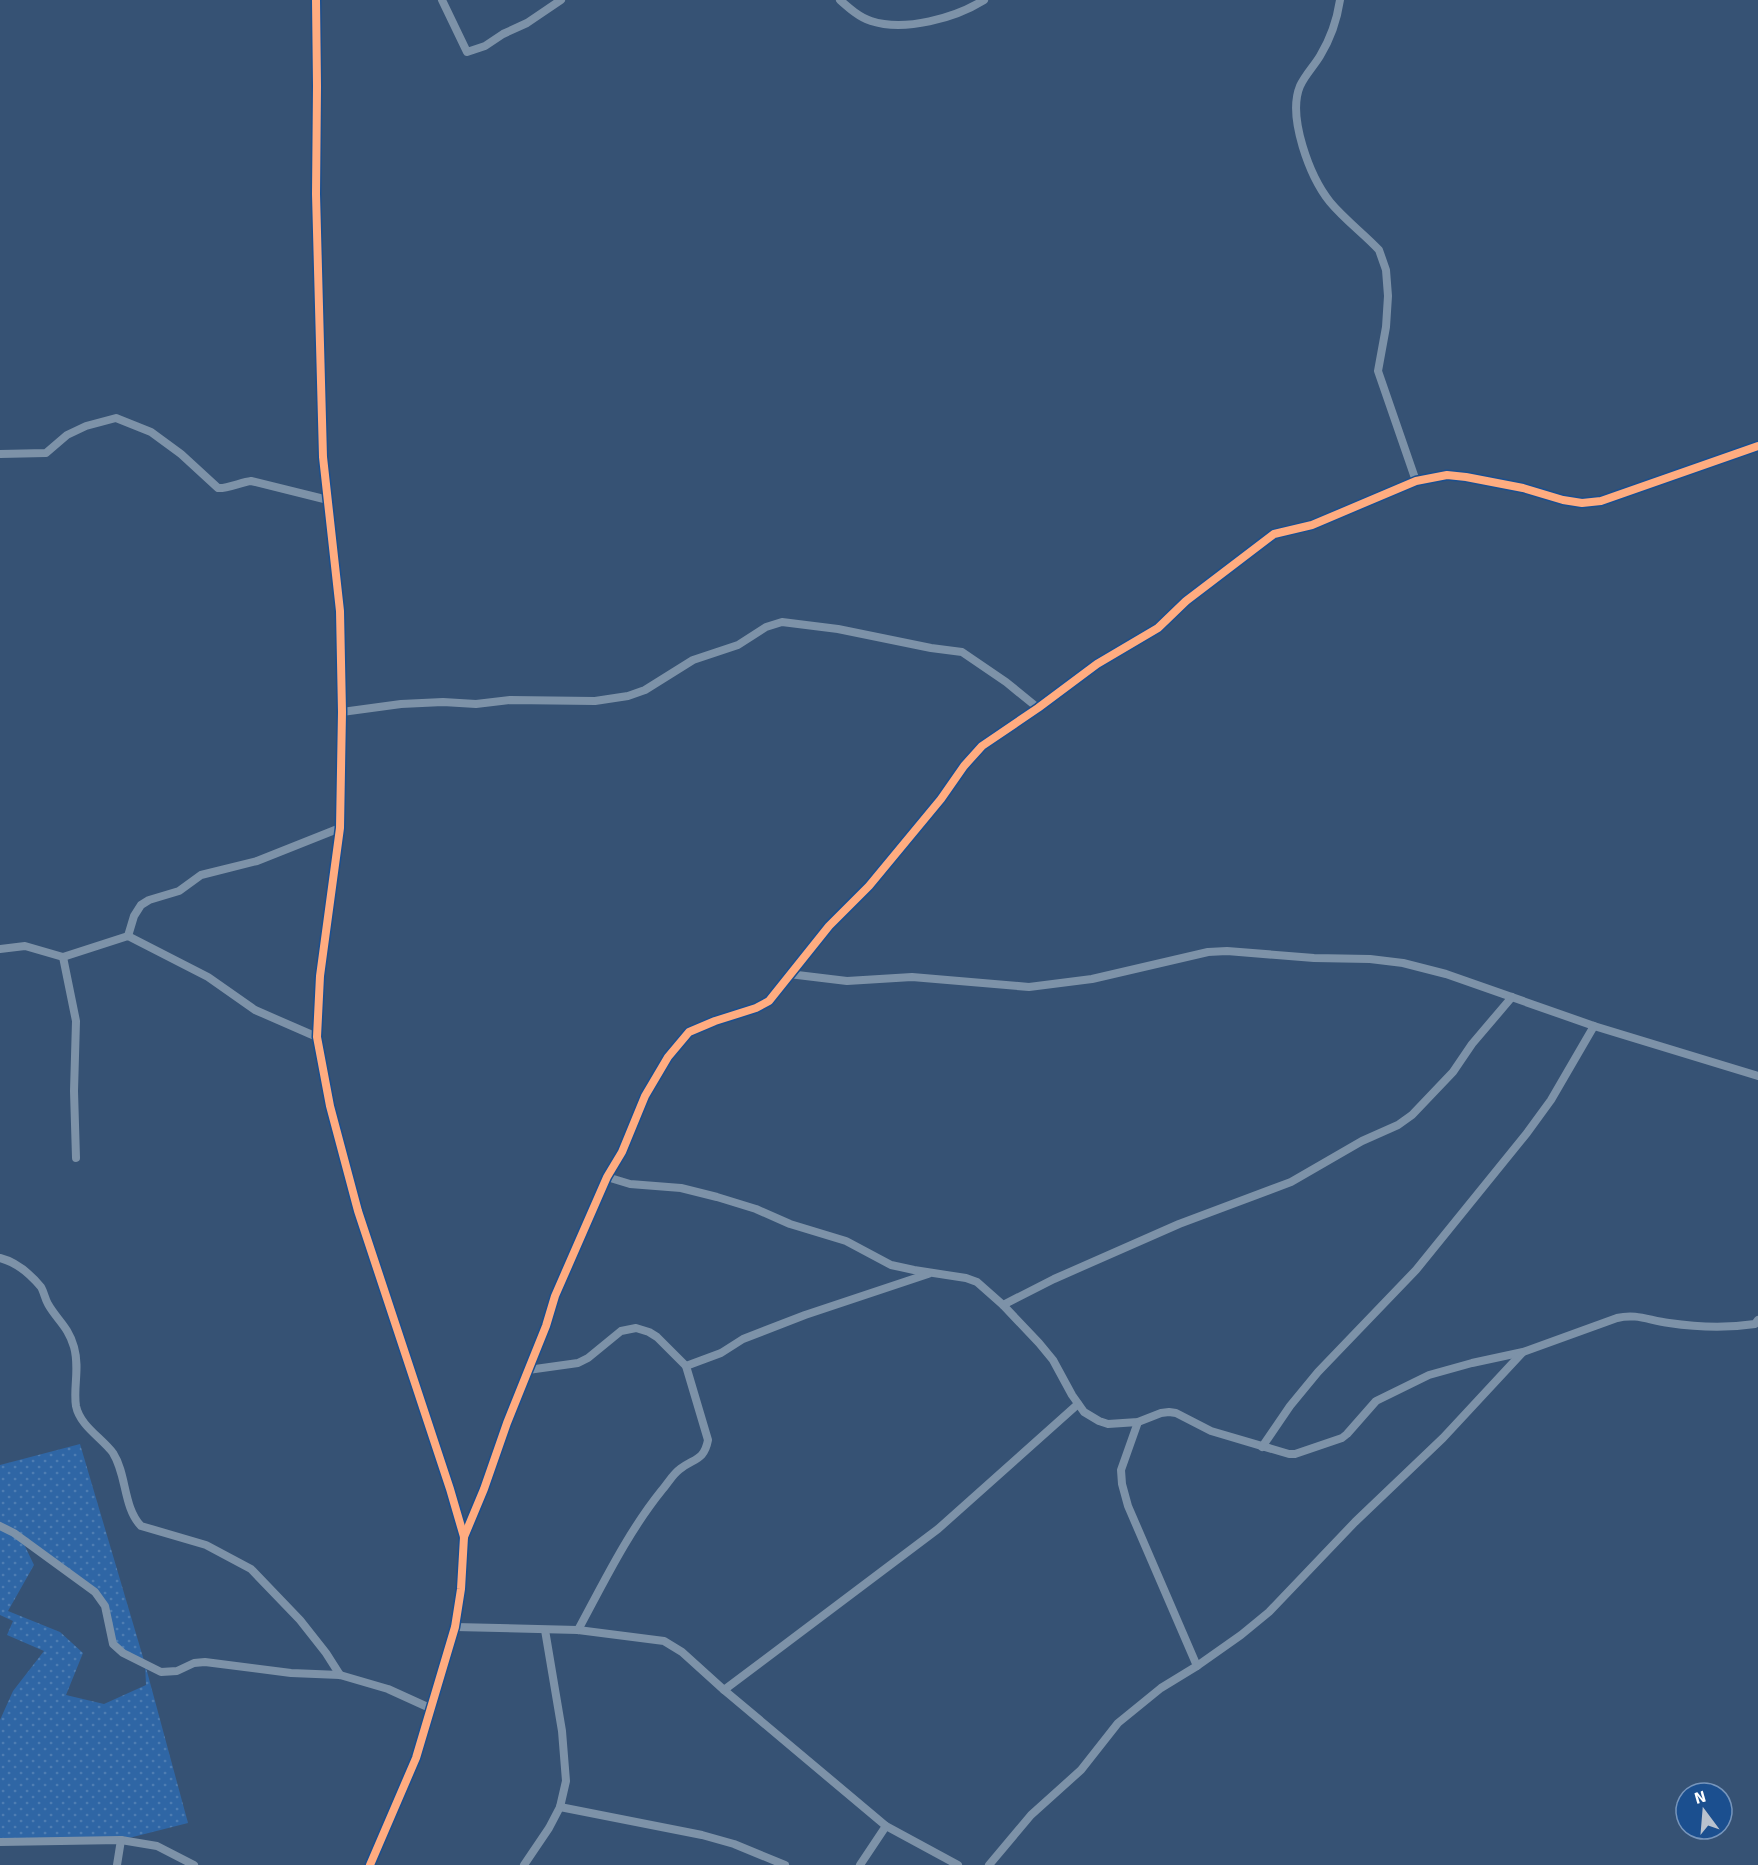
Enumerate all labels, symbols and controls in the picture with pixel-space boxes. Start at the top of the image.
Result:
north arrow [1674,1781,1734,1841]
text: N [1692,1786,1708,1809]

